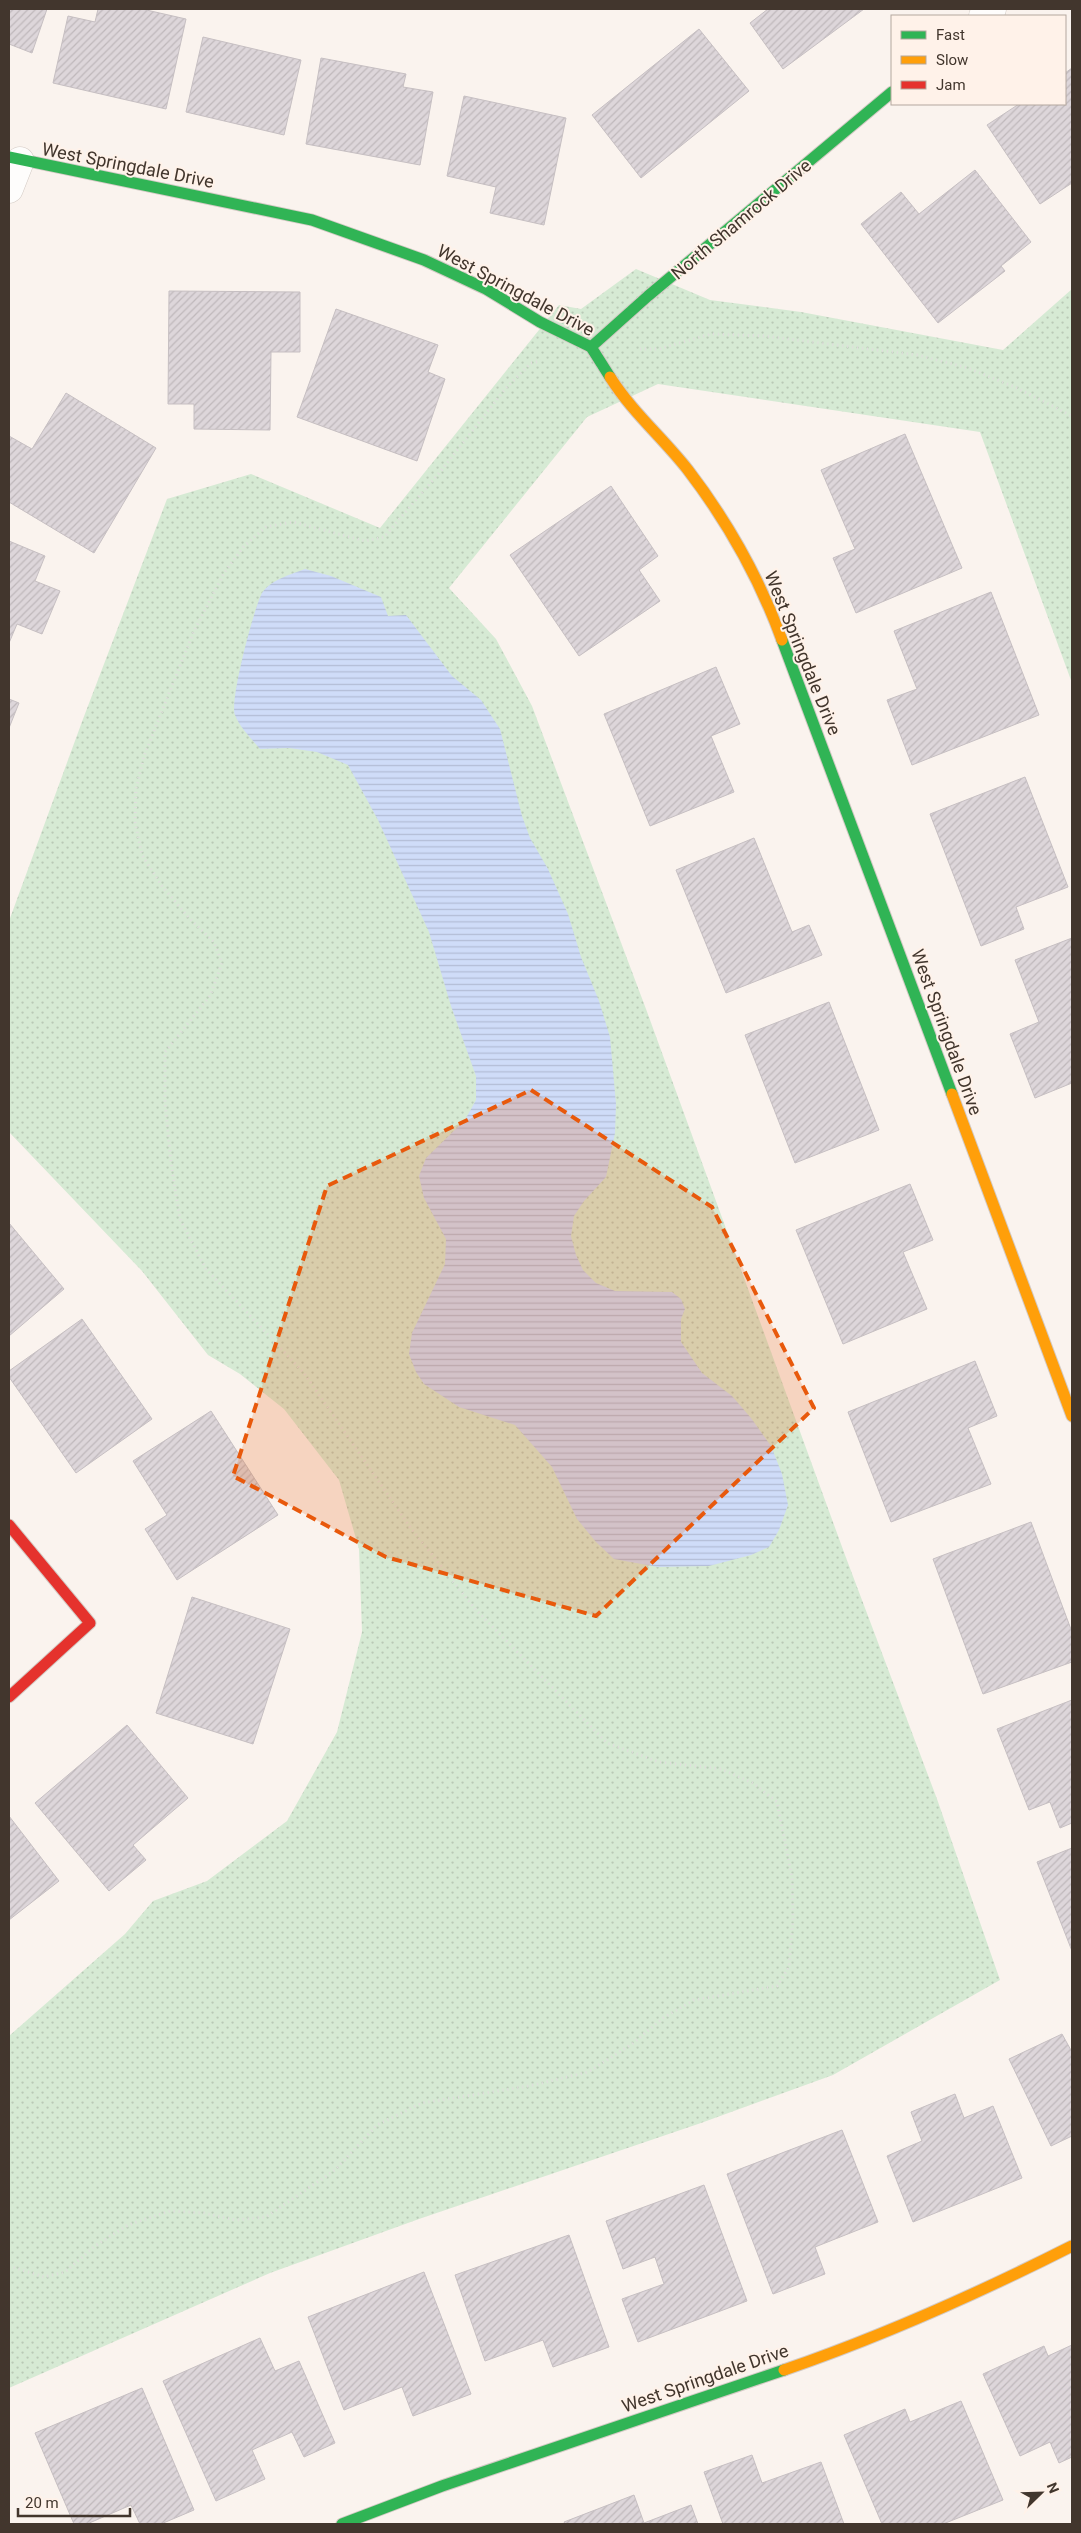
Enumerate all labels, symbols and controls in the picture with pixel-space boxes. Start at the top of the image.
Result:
legend [891,15,1066,105]
text: Fast [936,26,965,44]
text: Slow [936,51,968,69]
text: Jam [936,76,966,94]
street label: West Springdale Drive [40,138,216,192]
street label: North Shamrock Drive [667,154,815,284]
street label: West Springdale Drive [434,240,598,340]
street label: West Springdale Drive [760,568,846,738]
street label: West Springdale Drive [907,946,987,1118]
street label: West Springdale Drive [619,2340,791,2416]
north arrow [1016,2468,1066,2518]
text: N [1044,2480,1062,2496]
scale bar [18,2486,130,2518]
text: 20 m [25,2494,59,2512]

